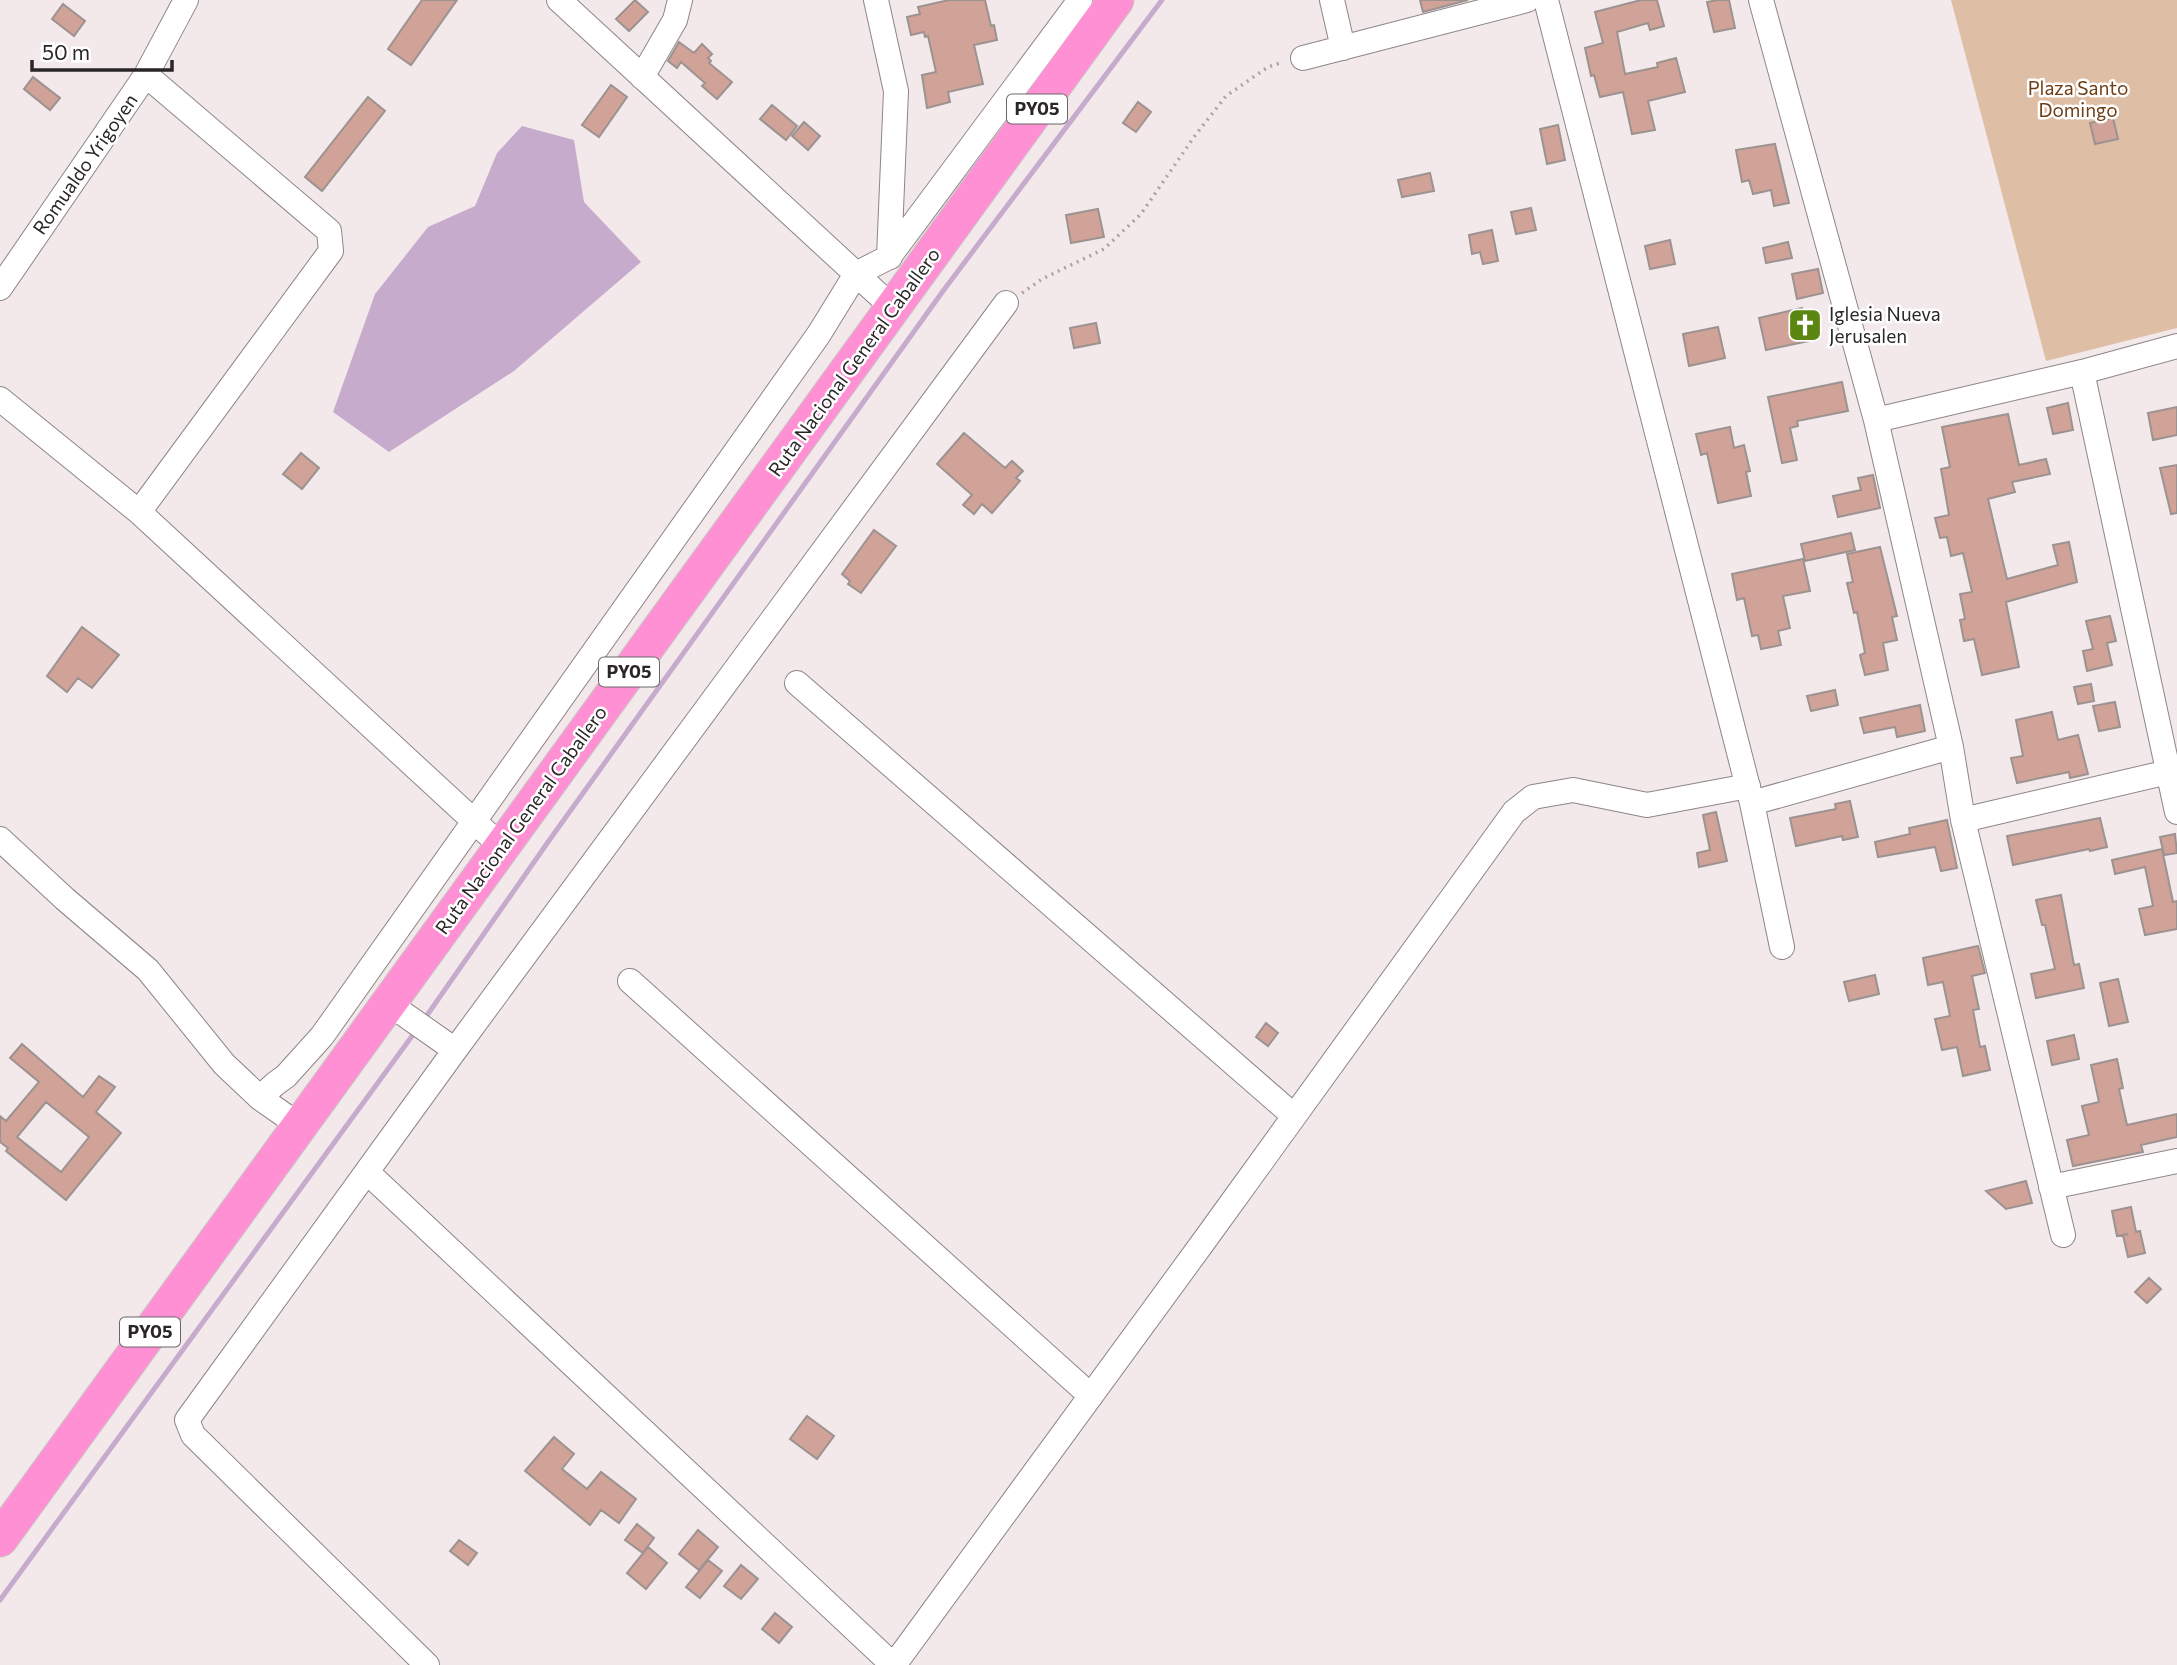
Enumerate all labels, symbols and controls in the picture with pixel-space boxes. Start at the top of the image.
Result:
scale bar [32,28,172,72]
text: 50 m [42,39,90,64]
park label: Plaza Santo Domingo [2028,76,2128,121]
street label: Romualdo Yrigoyen [27,89,142,239]
road number: PY05 [1007,94,1067,124]
street label: Ruta Nacional General Caballero [763,243,944,480]
place label: Iglesia Nueva Jerusalen [1829,302,1941,347]
church icon: Iglesia Nueva Jerusalen [1786,306,1824,344]
road number: PY05 [599,658,659,686]
street label: Ruta Nacional General Caballero [430,701,611,938]
road number: PY05 [120,1317,180,1346]

